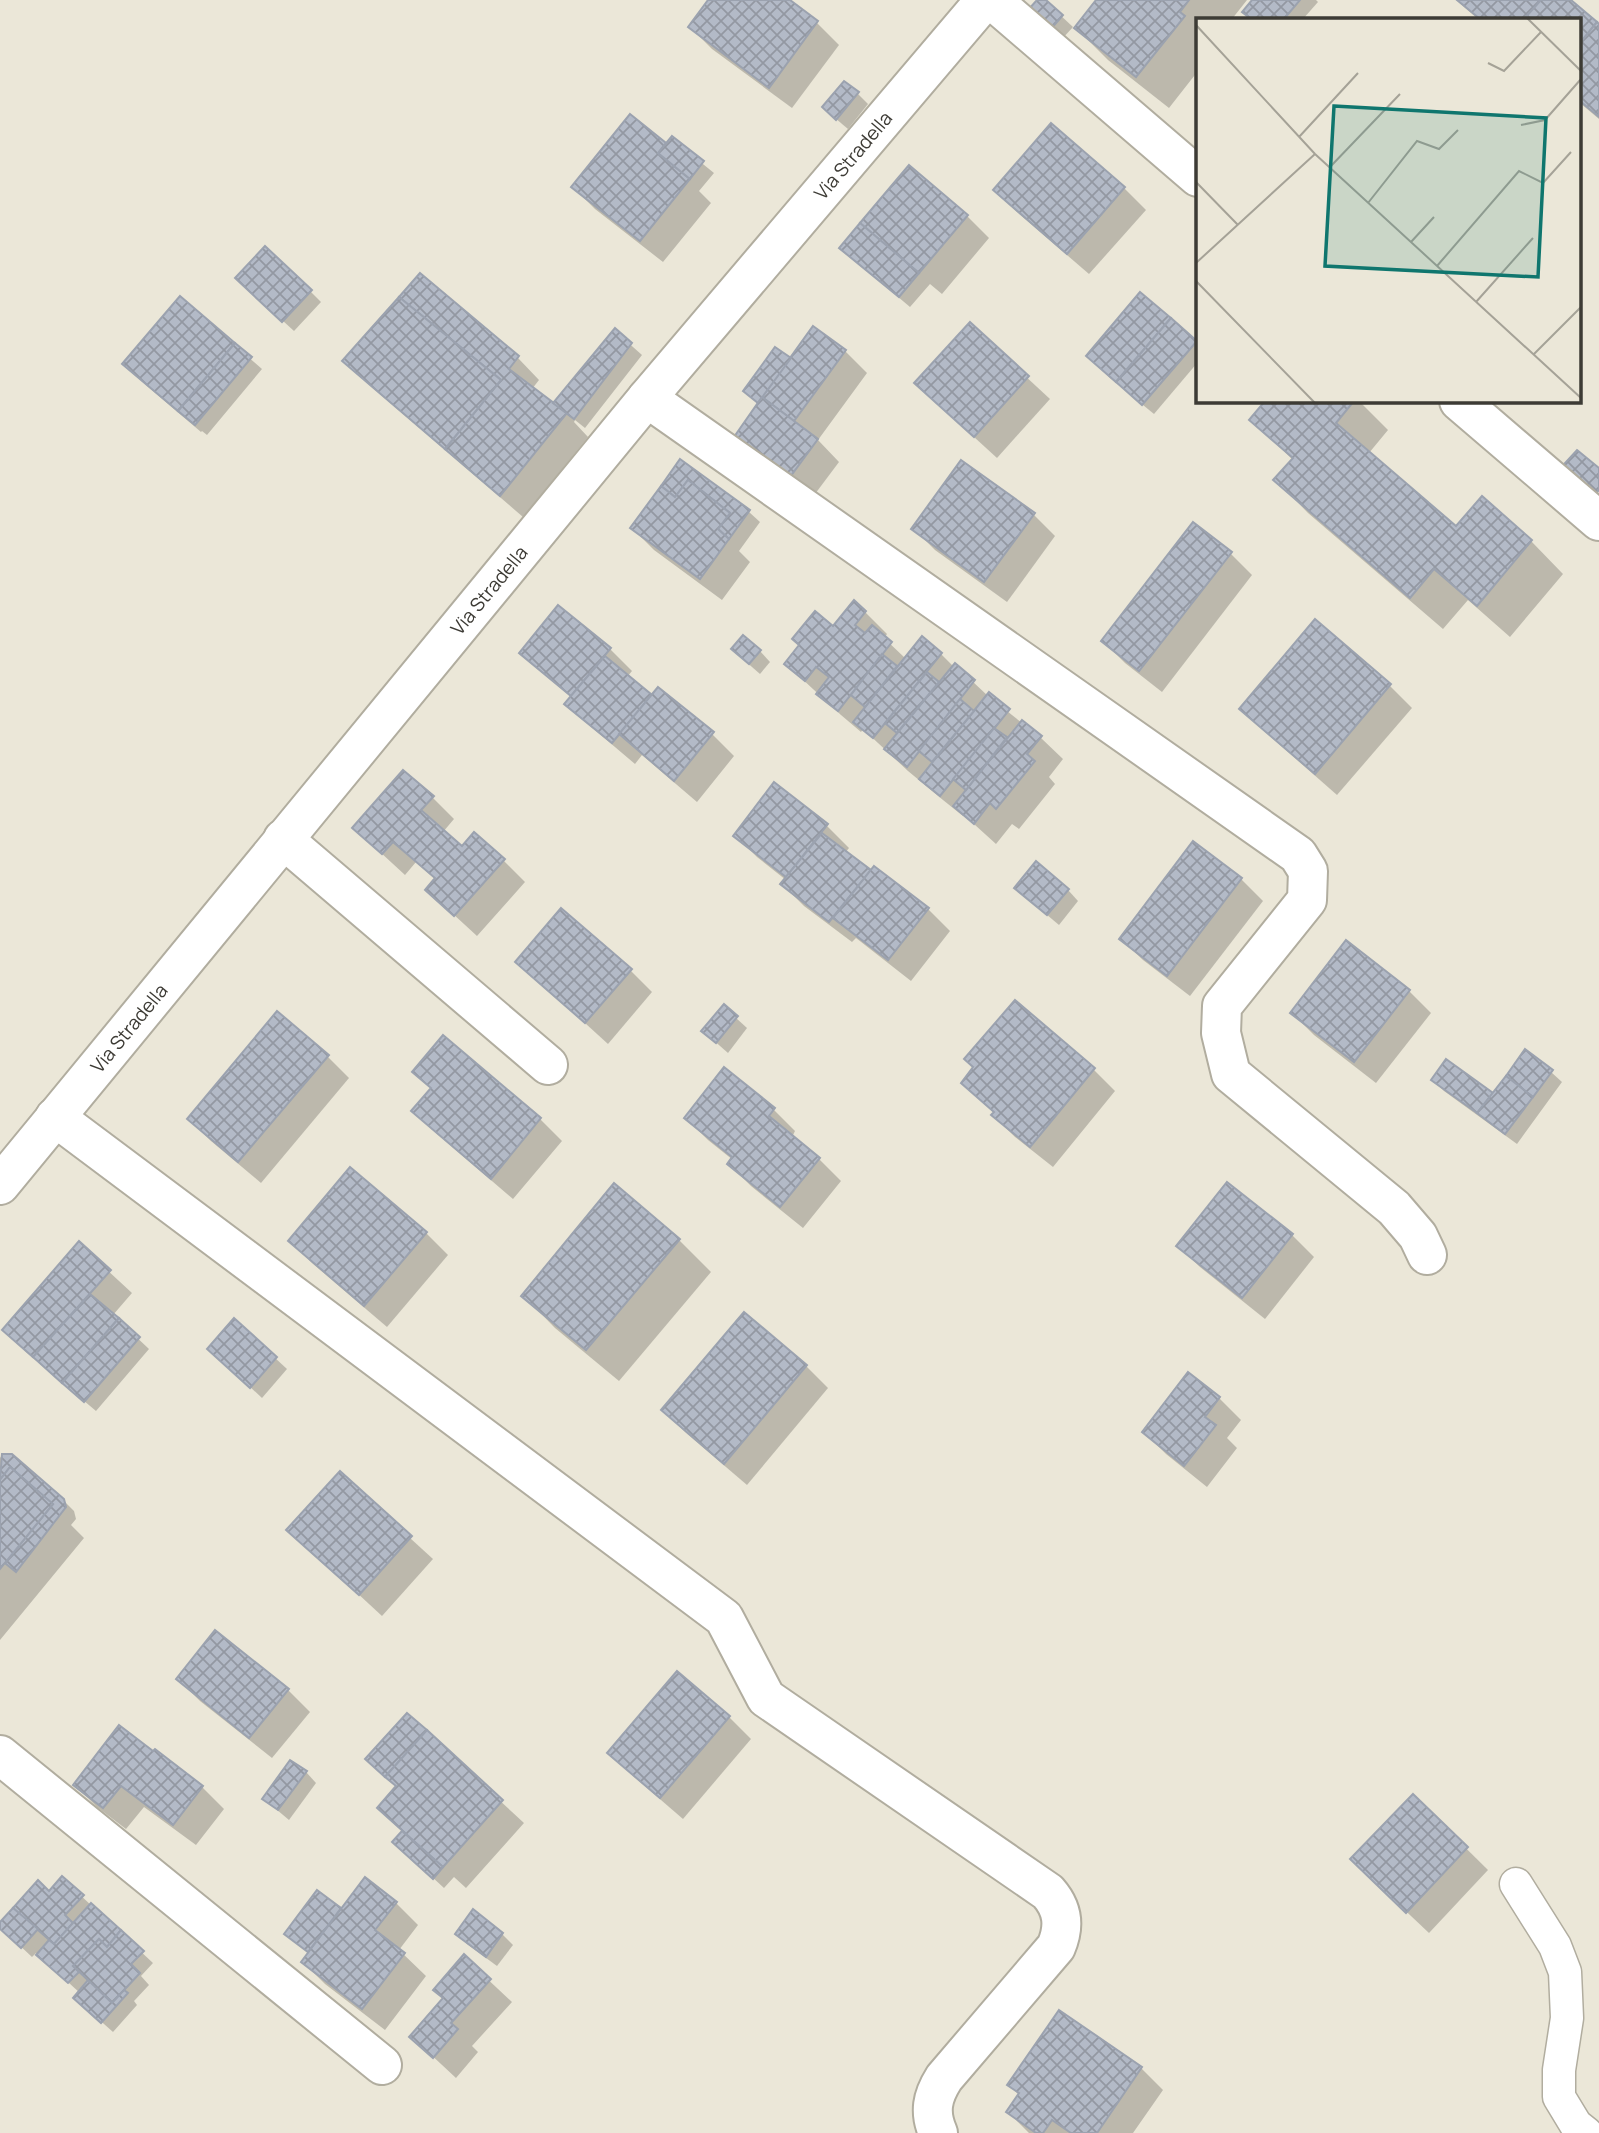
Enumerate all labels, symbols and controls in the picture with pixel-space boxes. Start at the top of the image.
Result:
inset map [1196,18,1582,402]
street label: Via Stradella [808,106,898,205]
street label: Via Stradella [445,540,533,640]
street label: Via Stradella [85,978,173,1078]

